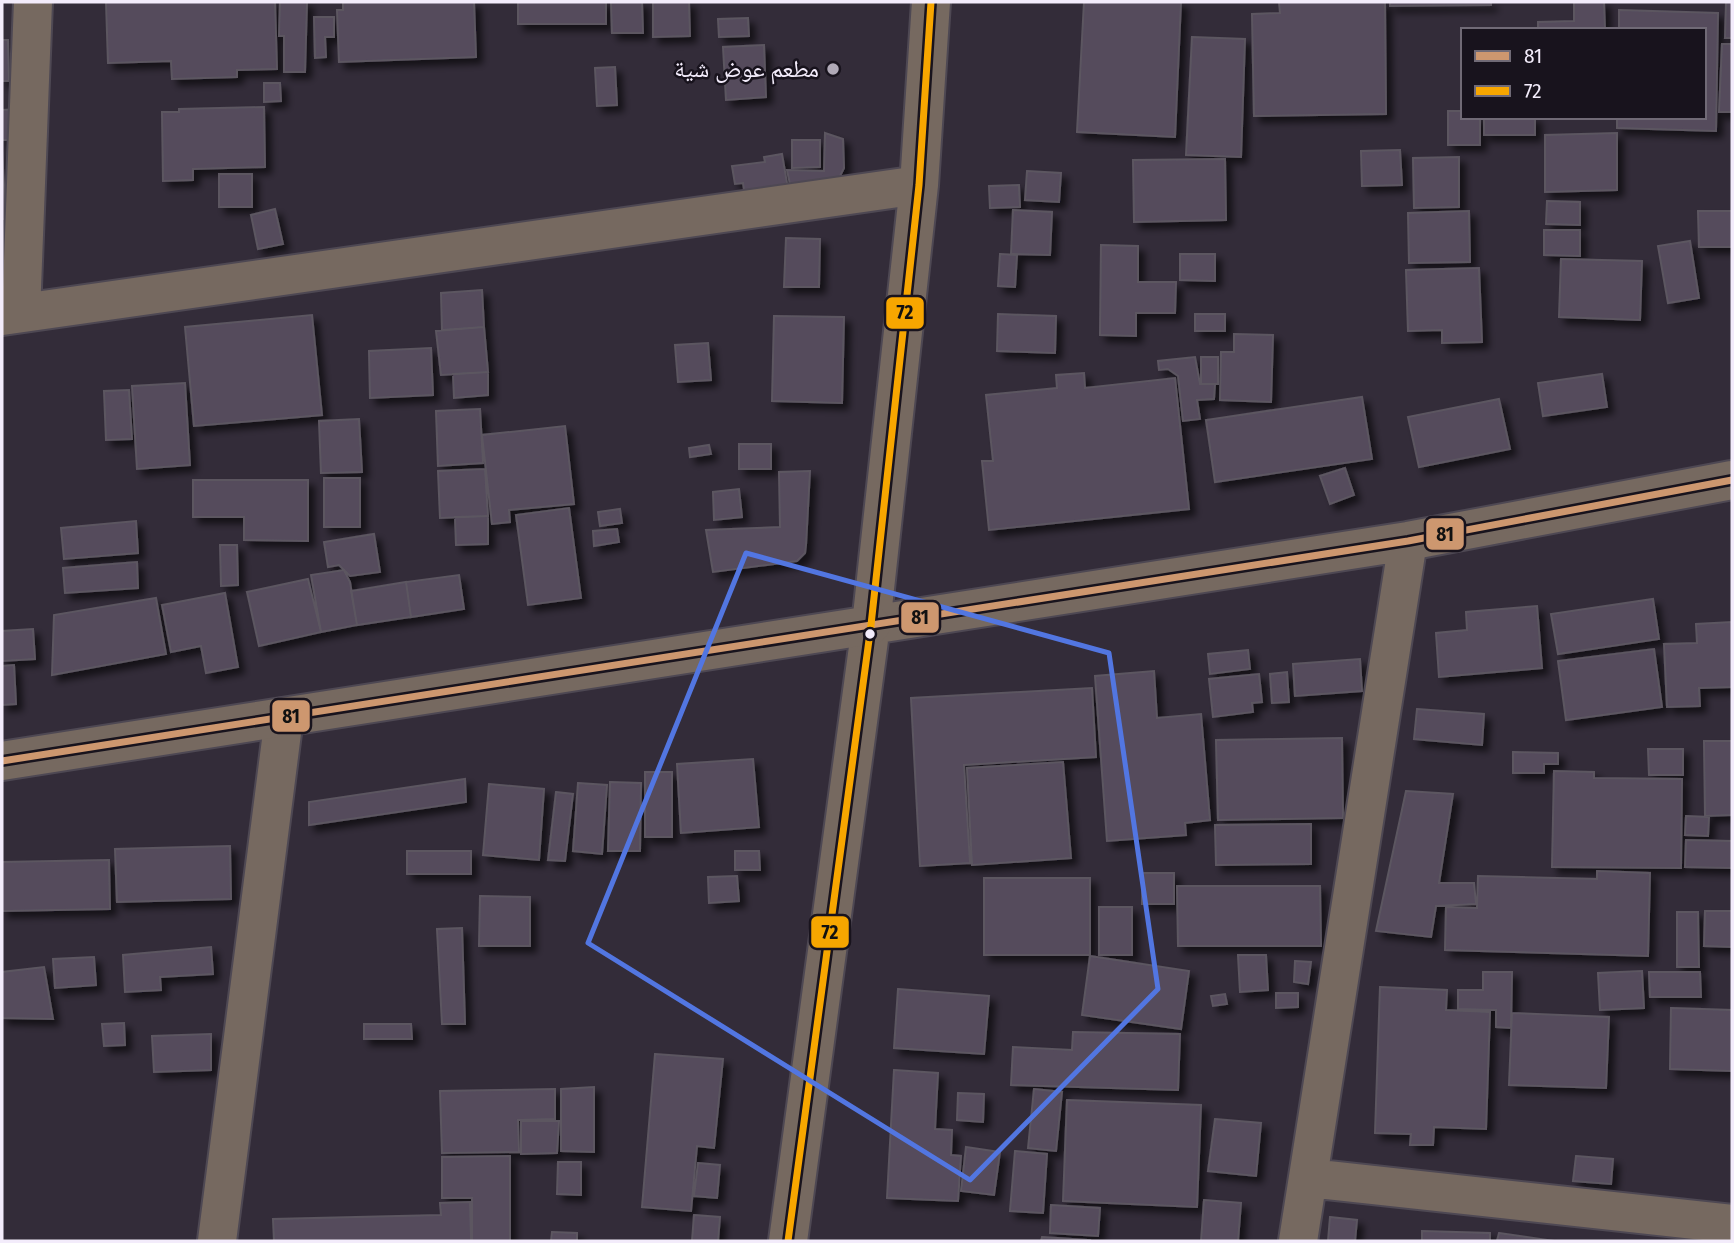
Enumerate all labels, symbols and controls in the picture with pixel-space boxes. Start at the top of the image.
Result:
legend [1461,28,1706,119]
text: 81 [1524,43,1542,69]
place label: مطعم عوض شية [674,55,819,85]
marker: مطعم عوض شية [825,61,841,77]
text: 72 [1524,78,1542,104]
line badge: 72 [885,296,925,330]
text: 72 [897,301,914,324]
line badge: 81 [1425,517,1465,551]
text: 81 [1436,523,1454,546]
line badge: 81 [900,601,940,634]
text: 81 [911,606,929,629]
unlabelled marker [863,627,877,641]
line badge: 81 [271,699,311,733]
text: 81 [282,705,300,728]
line badge: 72 [810,915,850,949]
text: 72 [822,921,839,944]

